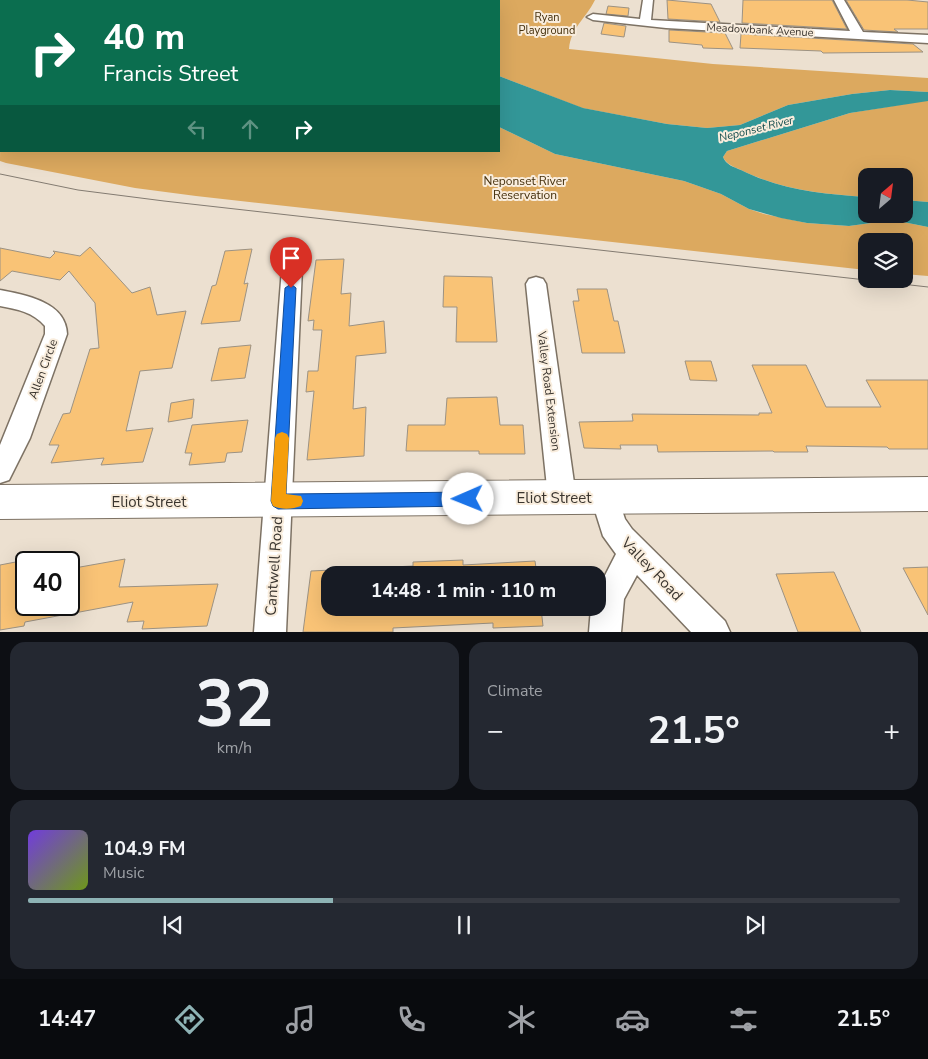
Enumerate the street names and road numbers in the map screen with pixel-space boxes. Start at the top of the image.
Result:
street label: Meadowbank Avenue [706,20,814,40]
street label: Valley Road Extension [534,329,564,452]
street label: Allen Circle [25,337,61,401]
street label: Eliot Street [517,488,592,508]
street label: Eliot Street [112,492,187,512]
street label: Cantwell Road [261,516,287,616]
street label: Valley Road [616,532,687,605]

